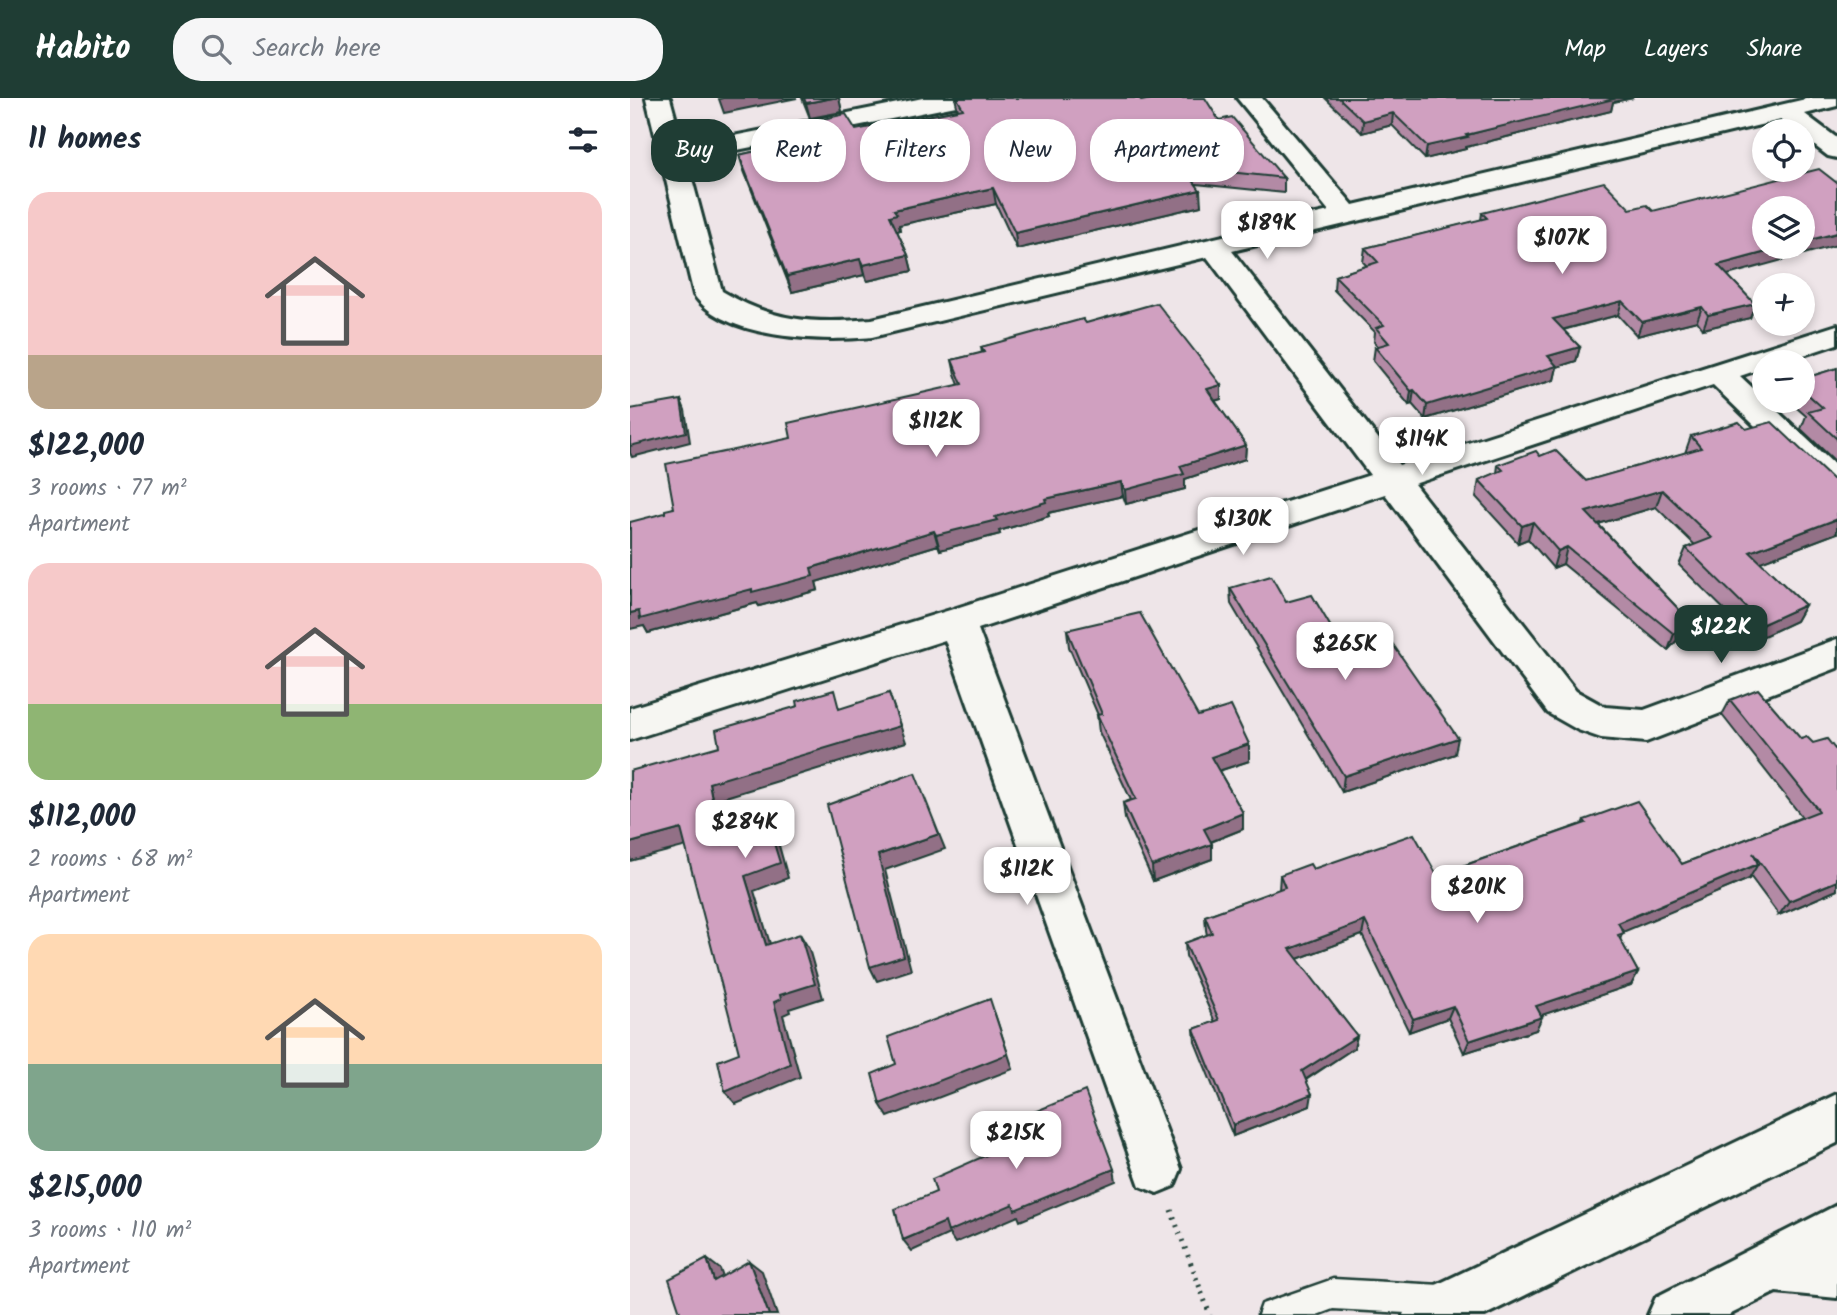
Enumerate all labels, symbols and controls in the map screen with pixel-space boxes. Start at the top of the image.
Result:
search box [173,18,663,81]
text: Habito [35,23,131,76]
text: Search here [253,28,381,70]
icon: search [197,30,235,68]
text: Map [1564,30,1606,69]
text: Layers [1644,30,1708,69]
text: Share [1746,30,1802,69]
text: 11 homes [28,116,141,164]
chip: Buy [651,119,737,182]
chip: Rent [751,119,846,182]
chip: Filters [860,119,970,182]
chip: New [984,119,1076,182]
chip: Apartment [1090,119,1244,182]
map controls [1752,119,1815,413]
button: locate [1752,119,1815,182]
icon: filters [564,121,602,159]
button: layers [1752,196,1815,259]
pin: $189K [1218,202,1316,261]
text: $189K [1237,206,1297,242]
pin: $107K [1513,216,1611,276]
text: $107K [1533,221,1591,257]
icon: home [252,238,378,364]
button: + [1752,273,1815,336]
button: − [1752,350,1815,413]
pin: $112K [887,400,985,459]
text: $112K [909,404,963,440]
pin: $114K [1373,418,1471,477]
text: $114K [1395,422,1449,458]
text: $122,000 [28,423,144,471]
text: 3 rooms · 77 m² [28,471,187,507]
pin: $130K [1194,498,1292,557]
text: $130K [1214,502,1272,538]
text: Apartment [28,507,130,543]
pin: $122K [1672,606,1770,665]
icon: home [252,609,378,735]
text: $122K [1690,610,1752,646]
pin: $265K [1296,622,1394,682]
text: $265K [1313,627,1377,663]
text: $112,000 [28,794,135,842]
pin: $284K [696,800,794,860]
text: $284K [712,805,778,841]
text: 2 rooms · 68 m² [28,842,192,878]
pin: $112K [978,848,1076,907]
text: $112K [1000,852,1054,888]
pin: $201K [1428,866,1526,925]
text: $201K [1447,870,1507,906]
text: Apartment [28,878,130,914]
icon: home [252,980,378,1106]
pin: $215K [967,1112,1065,1171]
text: $215K [986,1116,1046,1152]
text: $215,000 [28,1165,142,1213]
text: 3 rooms · 110 m² [28,1213,191,1249]
text: Apartment [28,1249,130,1285]

